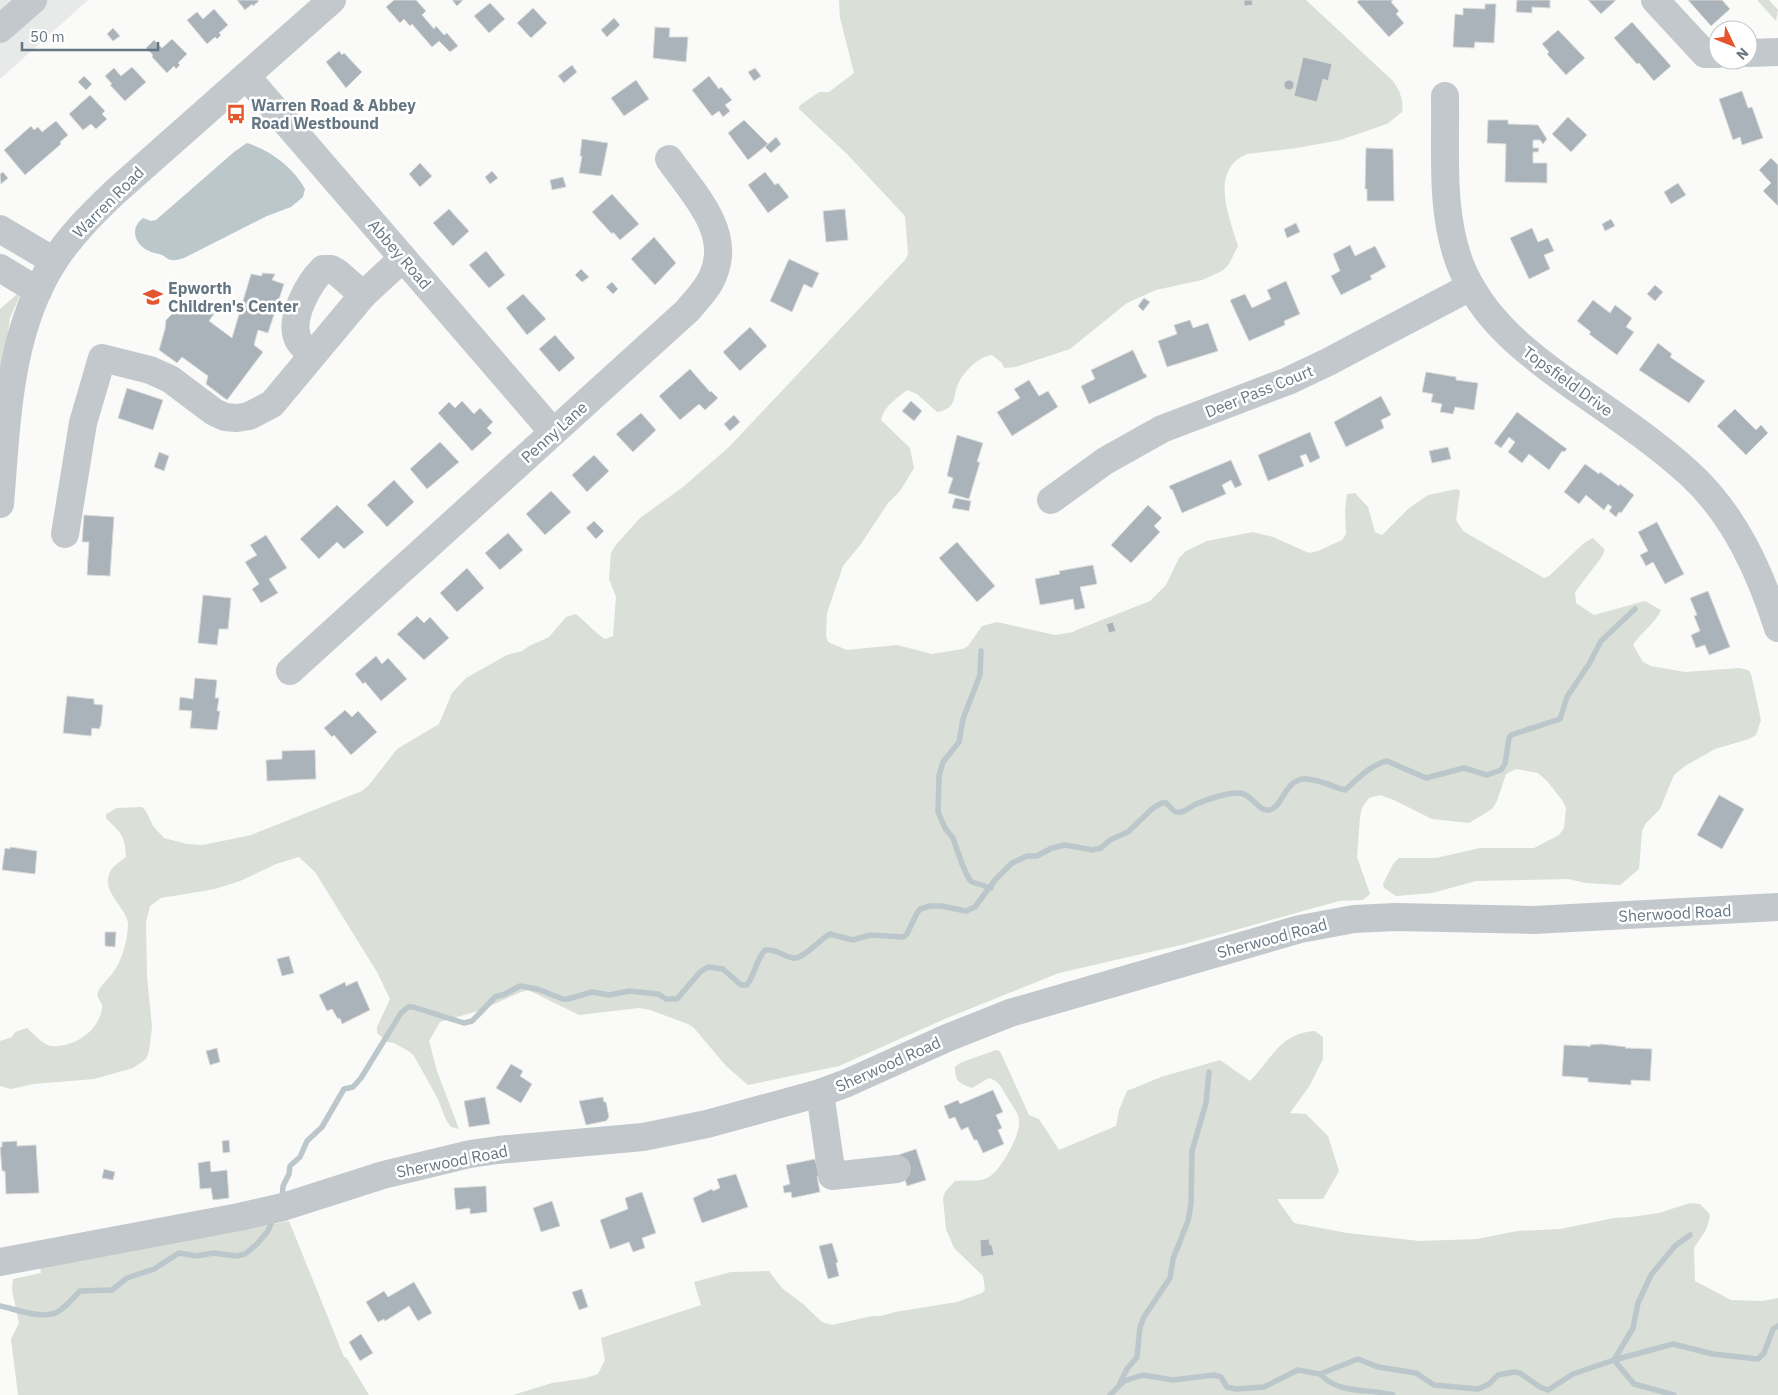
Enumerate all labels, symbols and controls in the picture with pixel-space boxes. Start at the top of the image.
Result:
scale bar [22,20,159,52]
north arrow [1708,20,1758,70]
text: 50 m [30,27,65,46]
text: N [1732,44,1753,64]
place label: Warren Road & Abbey Road Westbound [251,95,416,133]
bus stop icon: Warren Road & Abbey Road Westbound [225,103,247,125]
street label: Warren Road [68,162,148,242]
street label: Abbey Road [364,215,436,293]
place label: Epworth Children's Center [168,278,299,316]
school or university icon: Epworth Children's Center [142,286,164,308]
street label: Topsfield Drive [1519,342,1617,421]
street label: Deer Pass Court [1202,360,1316,422]
street label: Penny Lane [517,397,591,467]
street label: Sherwood Road [1618,900,1732,926]
street label: Sherwood Road [1215,914,1329,962]
street label: Sherwood Road [832,1032,944,1096]
street label: Sherwood Road [395,1140,509,1182]

